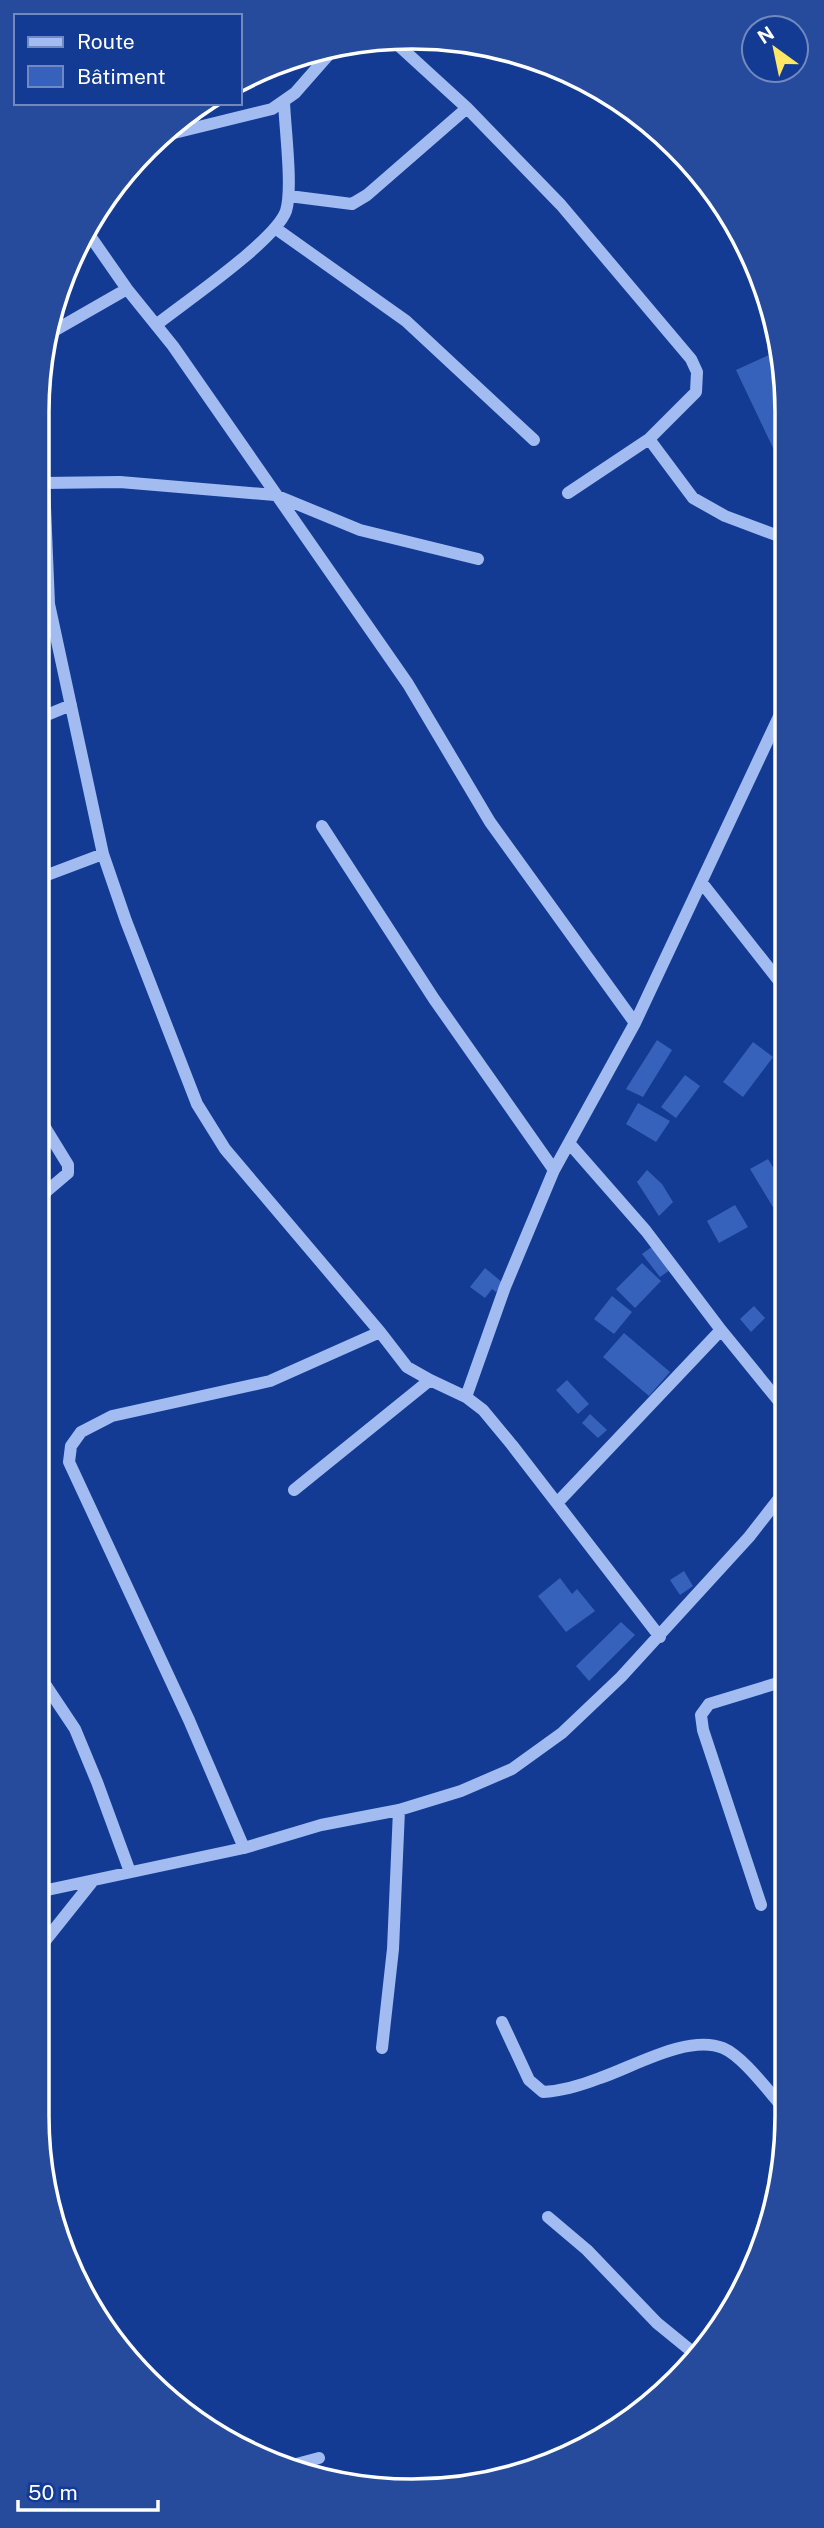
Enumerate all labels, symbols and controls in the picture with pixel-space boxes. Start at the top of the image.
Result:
legend [14,14,242,105]
north arrow [740,14,810,84]
text: N [754,21,778,48]
text: Route [77,29,135,54]
text: Bâtiment [77,64,166,89]
scale bar [18,2468,158,2512]
text: 50 m [28,2480,78,2505]

